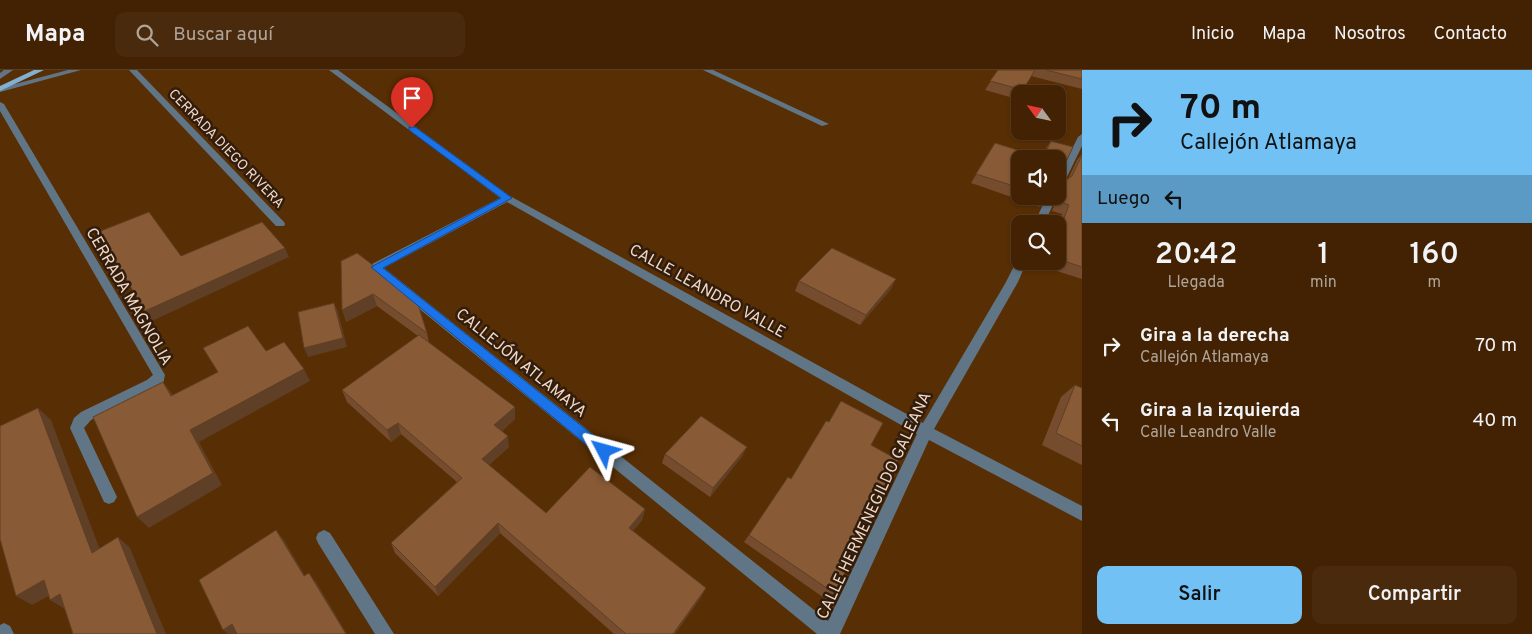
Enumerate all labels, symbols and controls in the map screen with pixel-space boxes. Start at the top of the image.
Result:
search box [115,12,465,57]
text: Mapa [25,20,85,50]
icon: search [133,21,161,49]
text: Buscar aquí [173,23,273,47]
text: Inicio [1191,23,1234,46]
text: Mapa [1262,23,1306,46]
text: Nosotros [1334,23,1406,46]
text: Contacto [1434,23,1507,46]
pin [391,77,433,128]
icon: arrive [398,84,426,112]
north arrow [1011,85,1066,140]
map controls [1011,85,1066,270]
street label: CERRADA DIEGO RIVERA [165,86,287,212]
text: 70 m [1180,87,1261,131]
icon: right [1097,90,1162,155]
text: Callejón Atlamaya [1180,130,1357,157]
button: sound [1011,150,1066,205]
icon: left [1160,185,1188,213]
text: Luego [1097,187,1150,211]
button: search [1011,215,1066,270]
street label: CERRADA MAGNOLIA [81,225,176,370]
text: 20:42 [1155,237,1237,274]
text: 1 [1318,237,1329,274]
text: 160 [1410,237,1459,274]
street label: CALLE LEANDRO VALLE [625,240,789,343]
text: Llegada [1167,273,1225,293]
text: min [1310,273,1337,293]
text: m [1428,273,1441,293]
street label: CALLEJÓN ATLAMAYA [451,303,591,423]
text: Gira a la derecha [1140,324,1290,348]
icon: right [1097,332,1125,360]
text: 70 m [1475,334,1517,358]
text: Callejón Atlamaya [1140,348,1269,368]
street label: CALLE HERMENEGILDO GALEANA [813,389,936,623]
text: Gira a la izquierda [1140,399,1300,423]
icon: left [1097,407,1125,435]
text: 40 m [1472,409,1517,433]
text: Calle Leandro Valle [1140,423,1276,443]
position arrow [577,424,629,476]
button: Salir [1097,566,1302,624]
button: Compartir [1312,566,1517,624]

